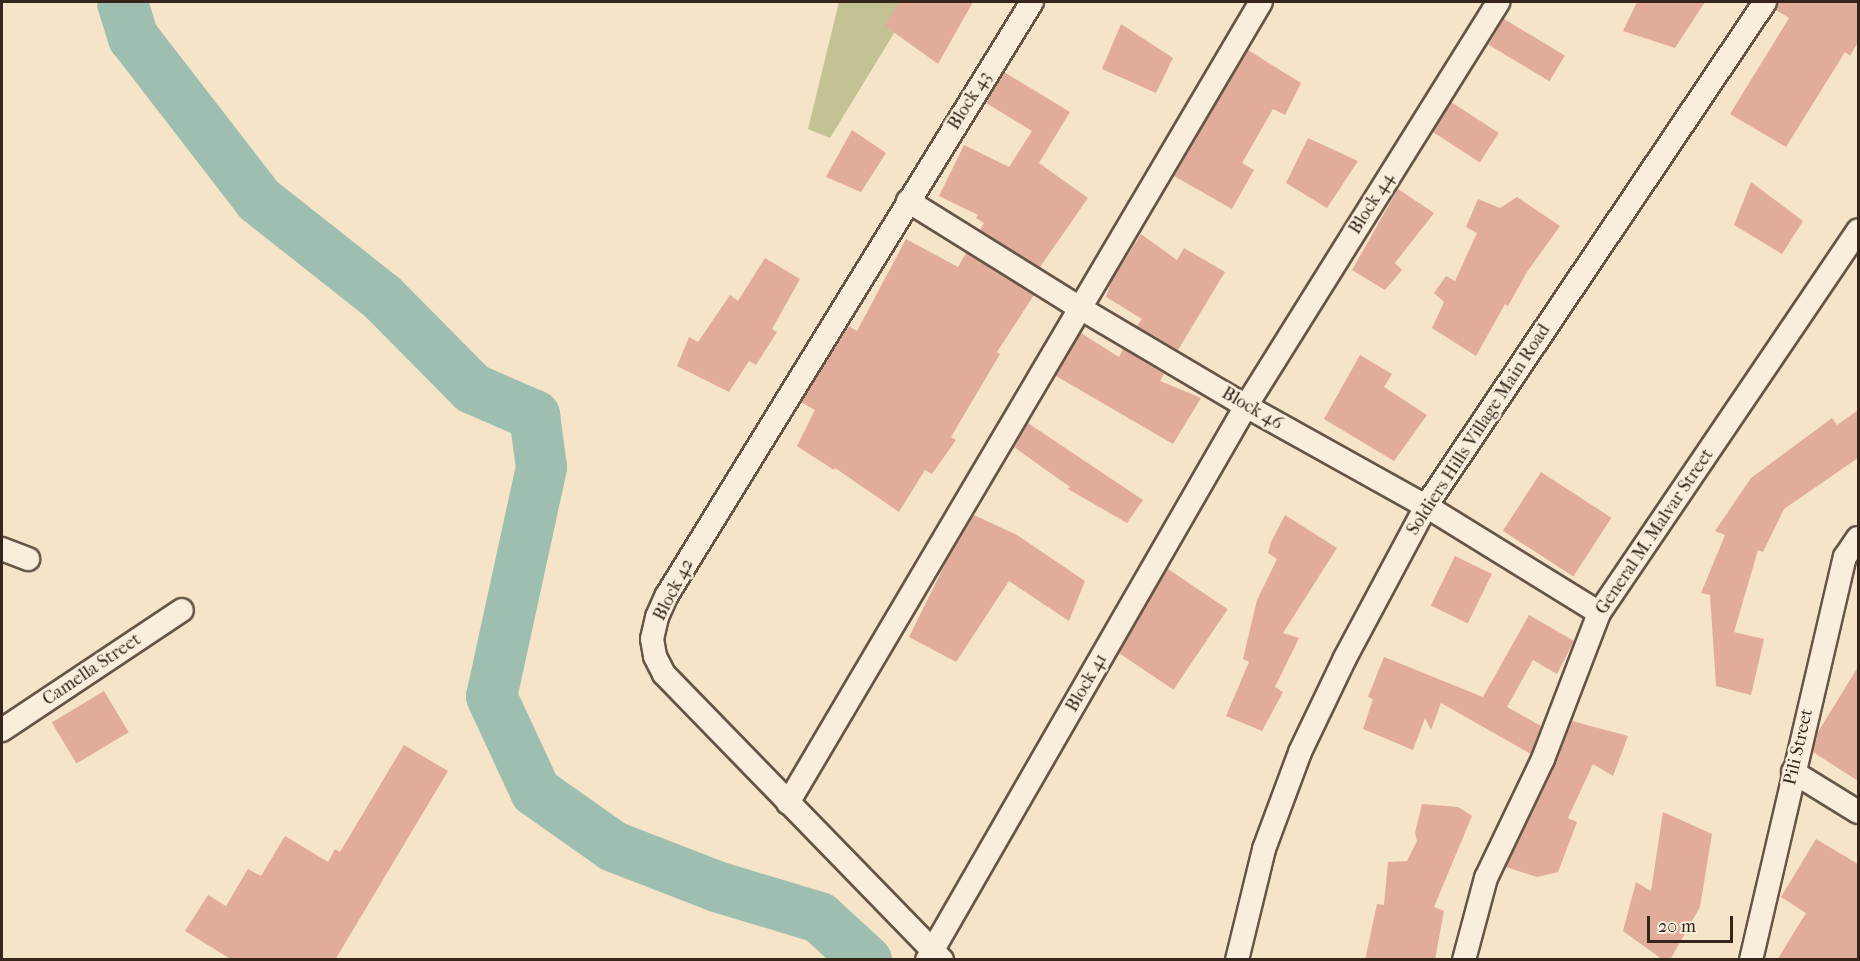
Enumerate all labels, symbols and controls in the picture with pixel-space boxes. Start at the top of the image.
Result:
street label: Block 43 [944,68,996,134]
street label: Block 44 [1345,169,1399,239]
street label: Soldiers Hills Village Main Road [1403,320,1555,540]
street label: Block 46 [1218,383,1286,435]
street label: General M. Malvar Street [1591,445,1719,619]
street label: Block 42 [649,555,699,625]
street label: Camella Street [39,629,145,711]
street label: Block 41 [1062,650,1112,716]
street label: Pili Street [1780,707,1818,787]
scale bar [1650,904,1736,942]
text: 20 m [1658,916,1696,937]

